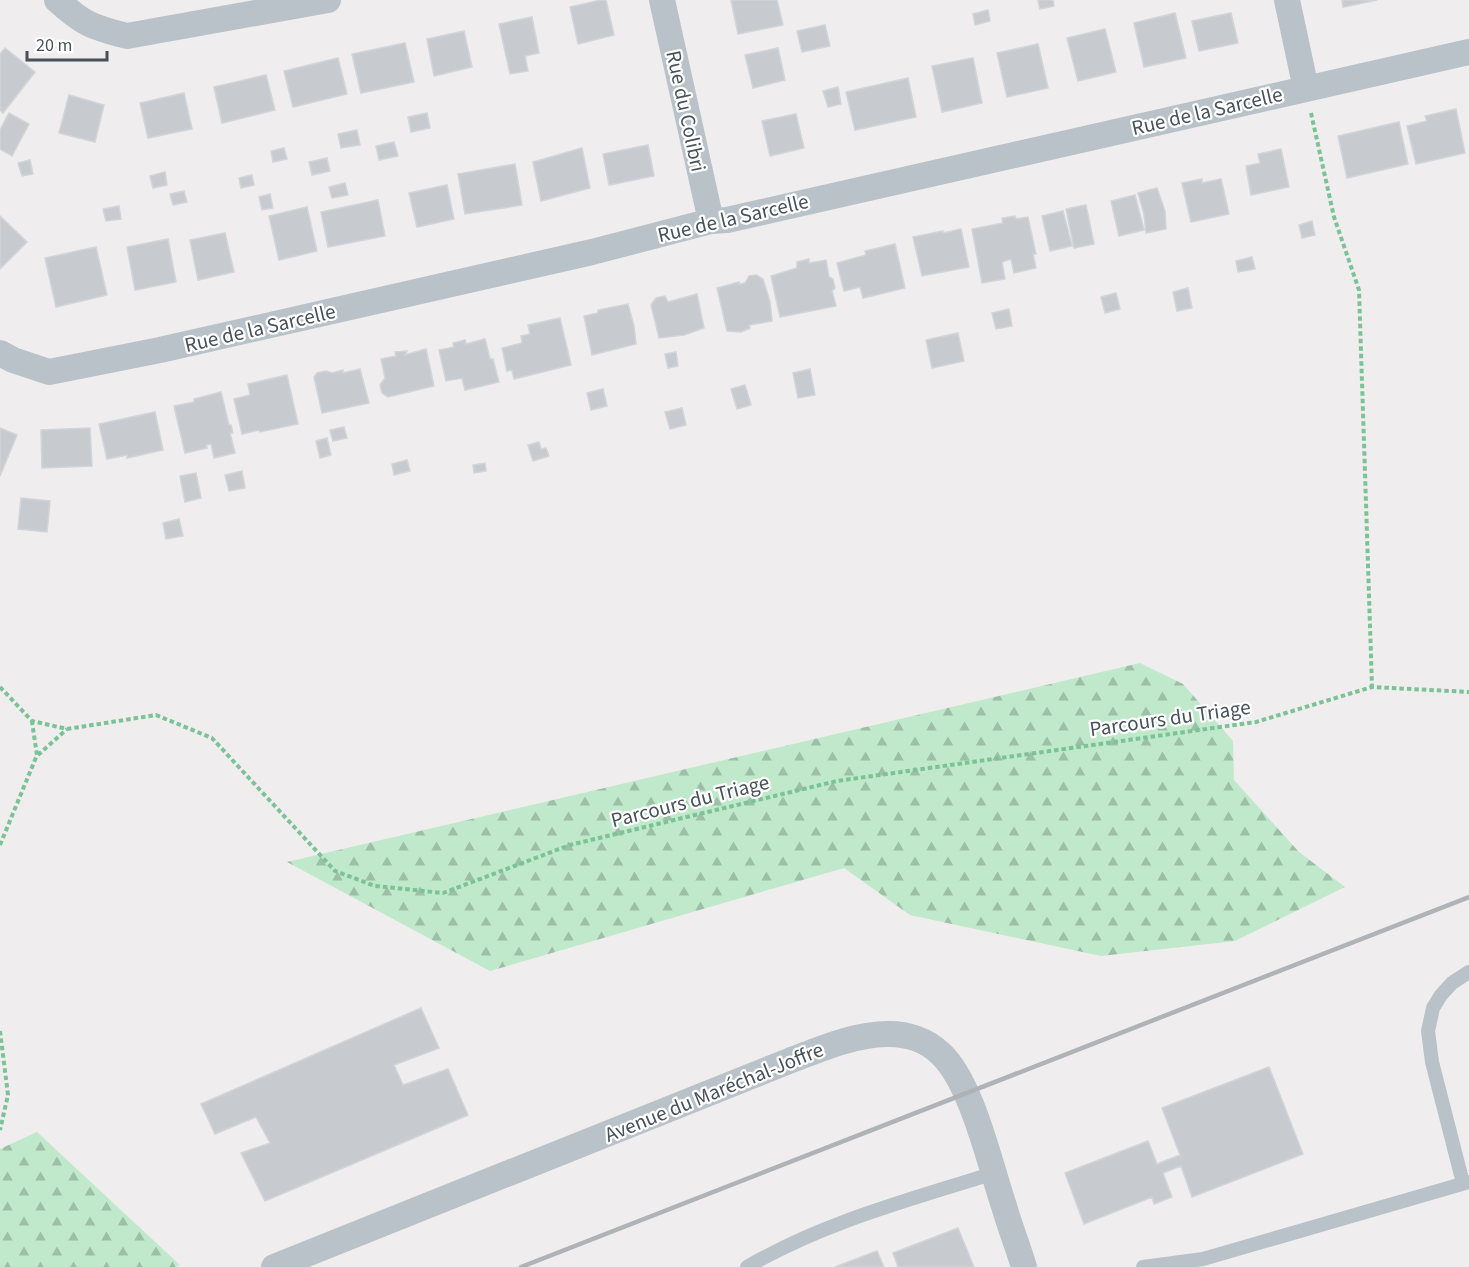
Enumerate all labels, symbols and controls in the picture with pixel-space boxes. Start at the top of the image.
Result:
scale bar [27,24,106,62]
text: 20 m [36,33,72,58]
street label: Rue du Colibri [659,48,713,174]
street label: Rue de la Sarcelle [1129,79,1285,143]
street label: Rue de la Sarcelle [655,186,811,250]
street label: Rue de la Sarcelle [182,296,338,360]
street label: Parcours du Triage [1088,692,1252,744]
street label: Parcours du Triage [608,767,772,835]
street label: Avenue du Maréchal-Joffre [600,1034,828,1150]

